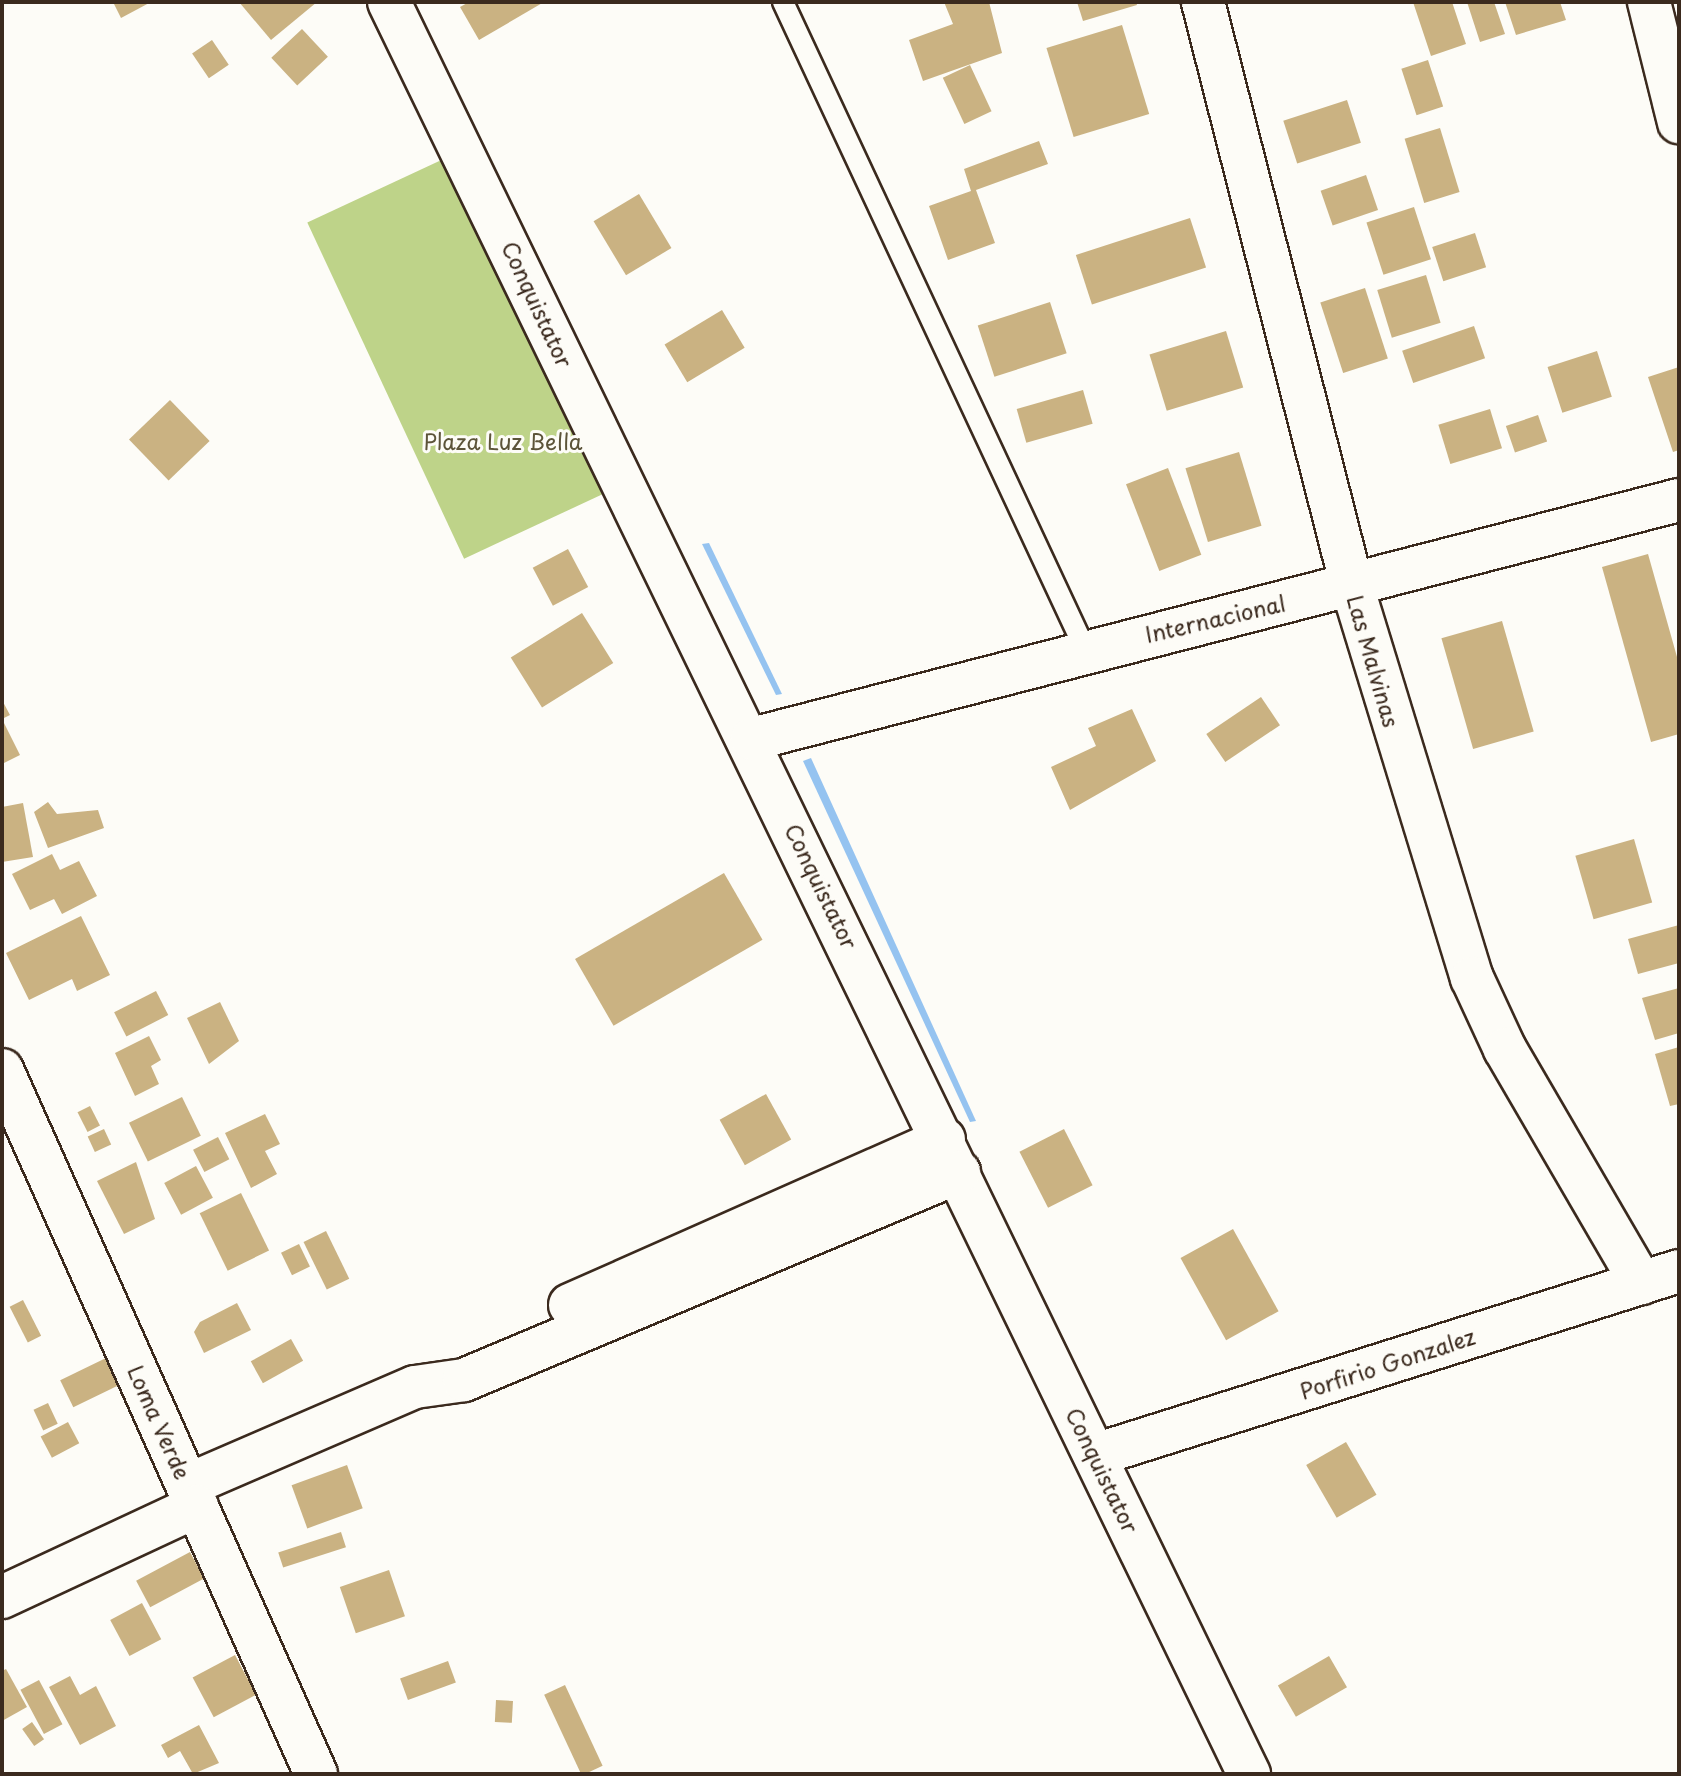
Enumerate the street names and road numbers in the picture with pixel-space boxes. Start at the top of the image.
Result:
street label: Conquistator [497,237,579,371]
street label: Internacional [1142,589,1288,647]
street label: Las Malvinas [1342,591,1406,731]
street label: Conquistator [780,819,864,953]
street label: Porfirio Gonzalez [1296,1322,1478,1404]
street label: Loma Verde [123,1360,197,1484]
street label: Conquistator [1061,1403,1145,1537]

